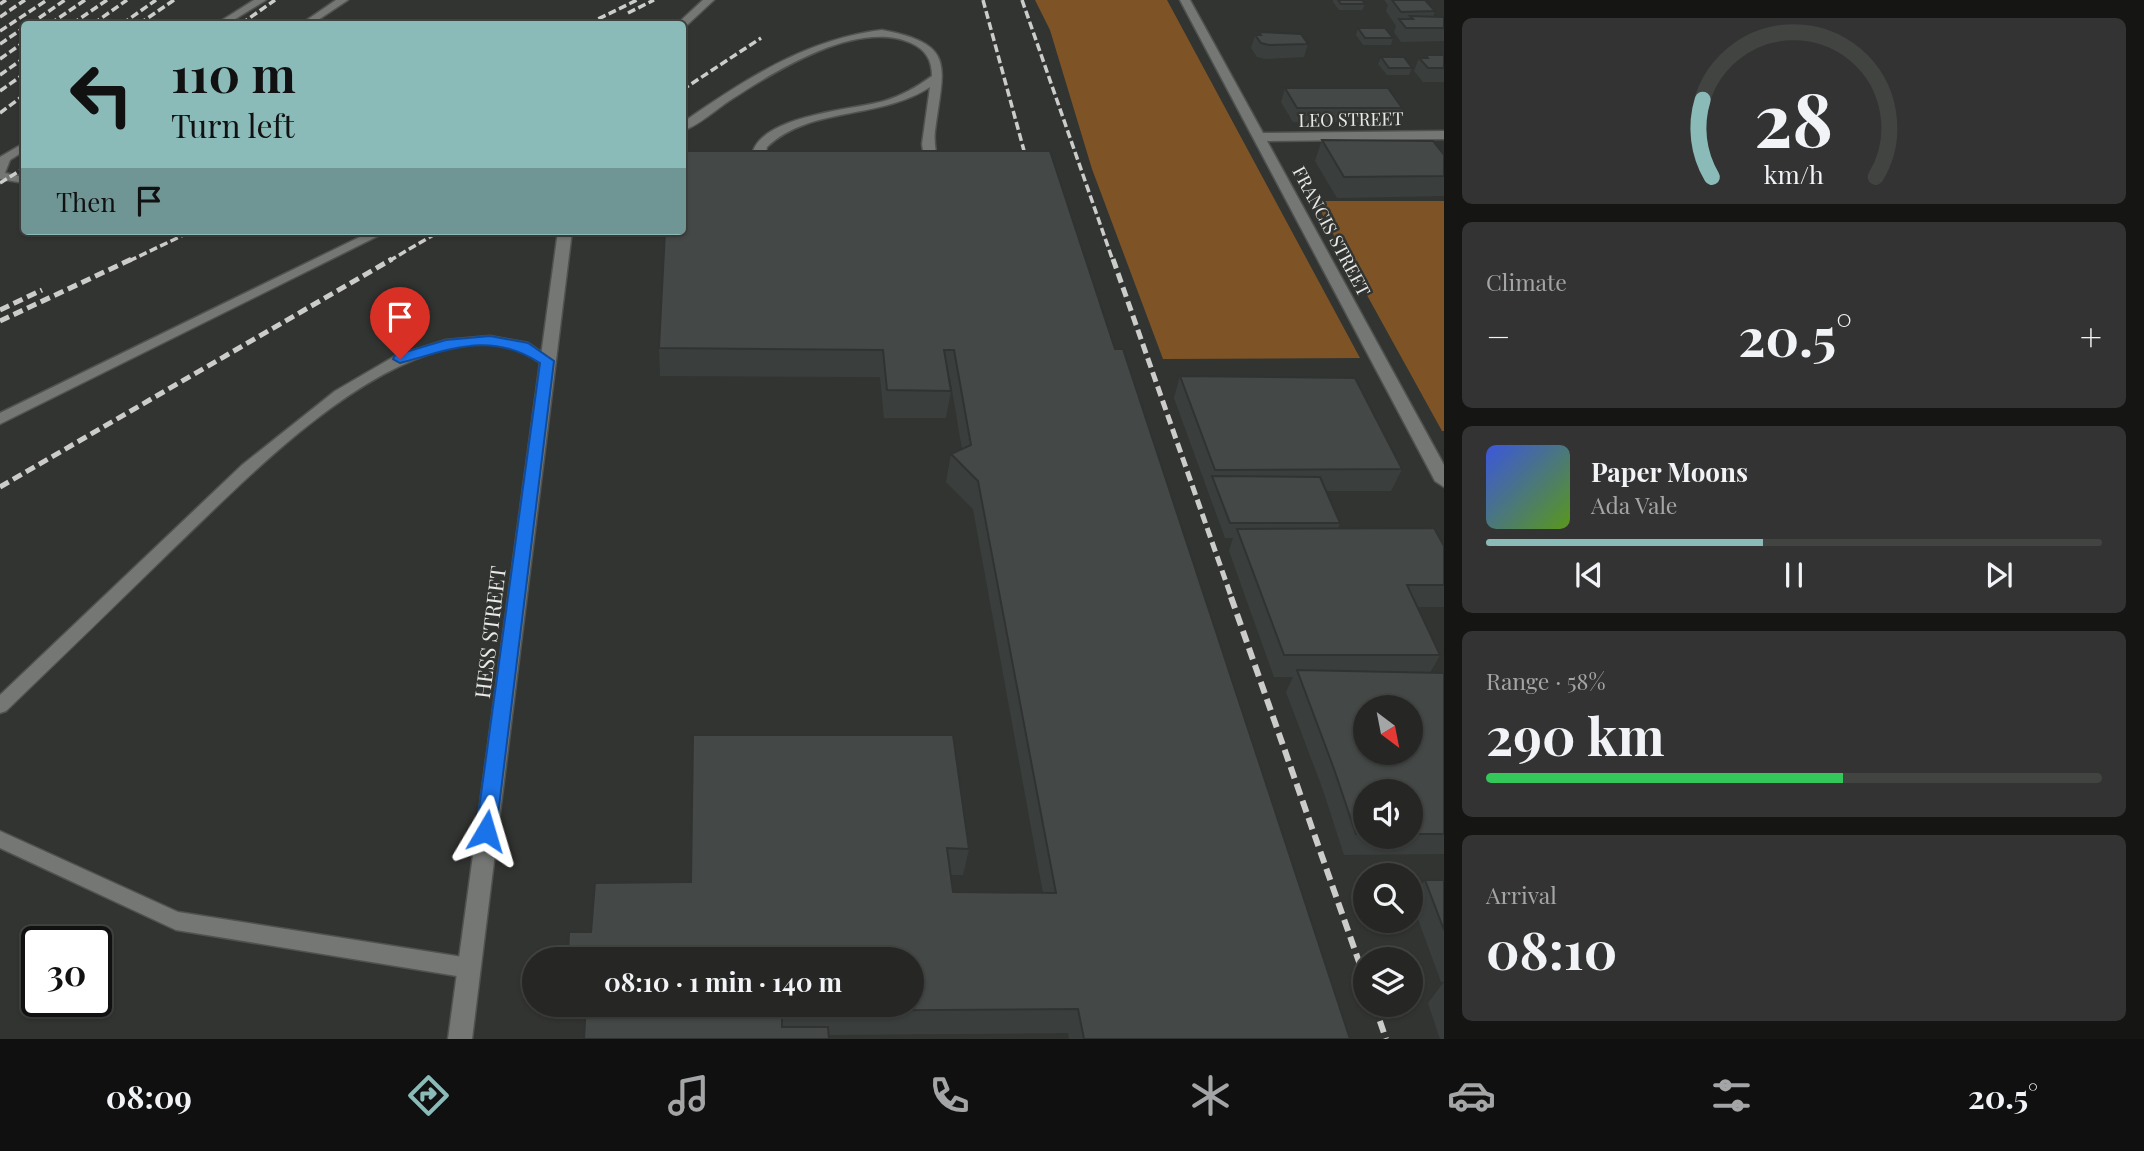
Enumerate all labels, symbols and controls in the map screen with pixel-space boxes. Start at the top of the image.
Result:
text: 110 m [171,40,296,105]
icon: left [56,49,147,140]
text: 28 [1755,68,1833,165]
text: Turn left [171,103,295,146]
street label: LEO STREET [1298,106,1404,132]
text: km/h [1764,157,1824,190]
street label: FRANCIS STREET [1288,162,1376,300]
icon: arrive [130,182,168,220]
text: Then [56,184,116,219]
text: Climate [1486,266,1567,297]
pin [370,287,430,359]
icon: arrive [381,298,419,336]
text: 20.5° [1738,301,1852,370]
text: − [1486,310,1511,361]
text: + [2080,310,2102,361]
text: Paper Moons [1591,454,1748,489]
text: Ada Vale [1591,489,1678,520]
icon: previous [1570,556,1608,594]
icon: pause [1775,556,1813,594]
icon: next [1980,556,2018,594]
street label: HESS STREET [467,564,511,700]
text: Range · 58% [1486,665,1606,696]
north arrow [1353,695,1423,765]
map controls [1353,695,1423,1017]
text: 290 km [1486,700,1664,769]
button: sound [1353,779,1423,849]
position arrow [449,794,523,868]
button: search [1353,863,1423,933]
text: Arrival [1486,879,1557,910]
text: 08:10 [1486,914,1617,983]
speed limit sign: 30 [21,926,112,1017]
button: layers [1353,947,1423,1017]
text: 08:10 · 1 min · 140 m [604,964,842,999]
icon: directions [404,1071,453,1120]
icon: music [664,1071,713,1120]
icon: phone [925,1071,974,1120]
icon: climate [1186,1071,1235,1120]
icon: car [1447,1071,1496,1120]
icon: filters [1707,1071,1756,1120]
text: 08:09 [106,1074,192,1117]
text: 20.5° [1968,1074,2038,1117]

